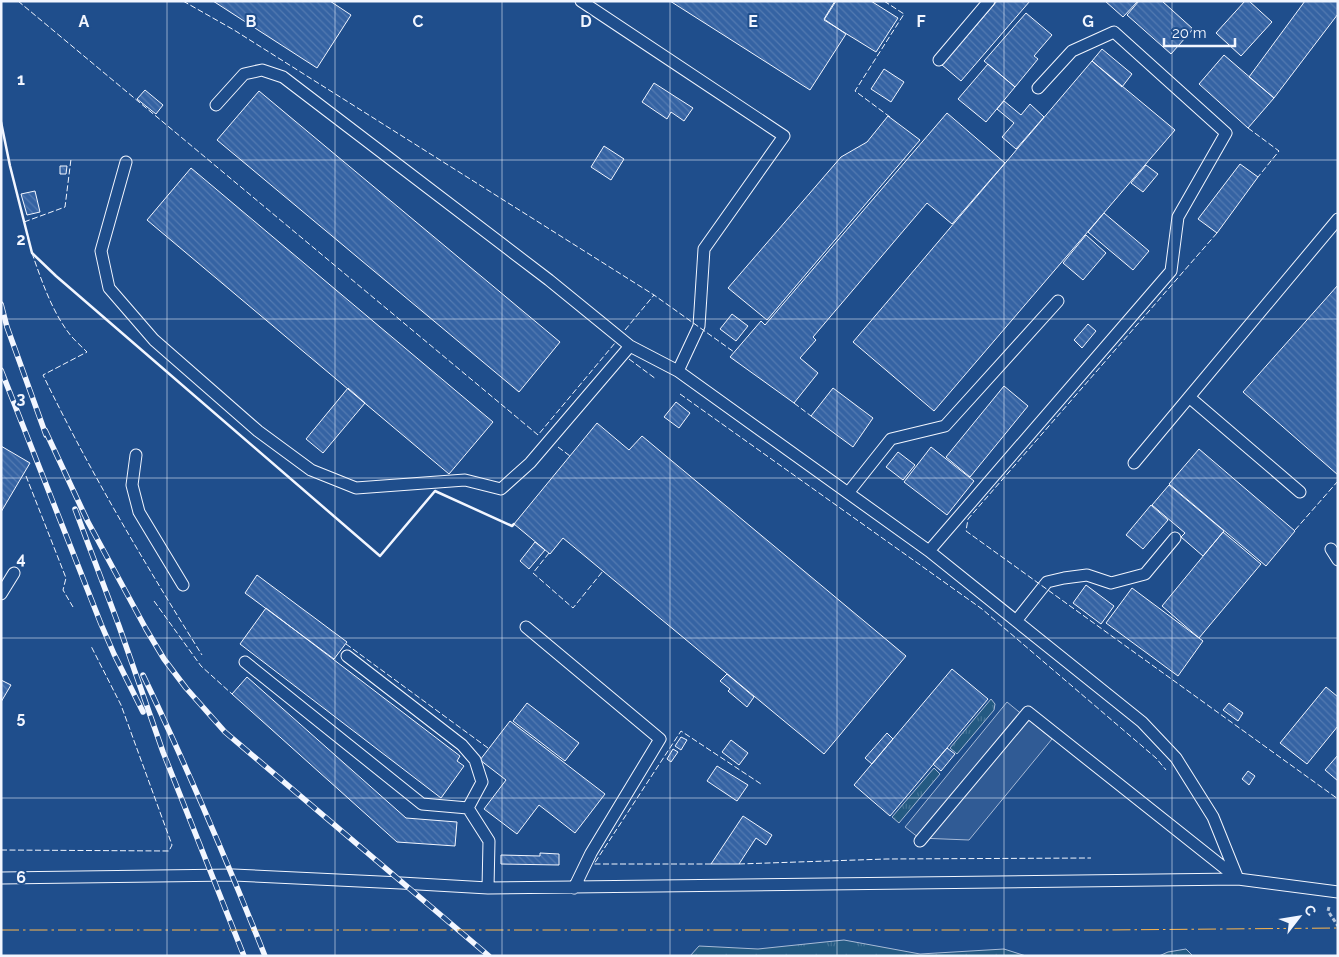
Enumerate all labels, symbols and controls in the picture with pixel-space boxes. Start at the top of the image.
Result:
text: A [79,12,90,31]
text: B [246,12,257,31]
text: C [413,12,424,31]
text: D [580,12,592,31]
text: E [748,12,758,31]
text: F [916,12,926,31]
text: G [1082,12,1094,31]
scale bar [1164,15,1235,47]
text: 20 m [1172,24,1207,42]
text: 1 [17,70,25,89]
text: 2 [16,230,26,249]
text: 3 [17,389,26,408]
text: 4 [16,549,26,568]
text: 5 [17,708,26,727]
text: 6 [16,868,26,887]
north arrow [1274,892,1324,942]
text: С [1301,902,1320,919]

